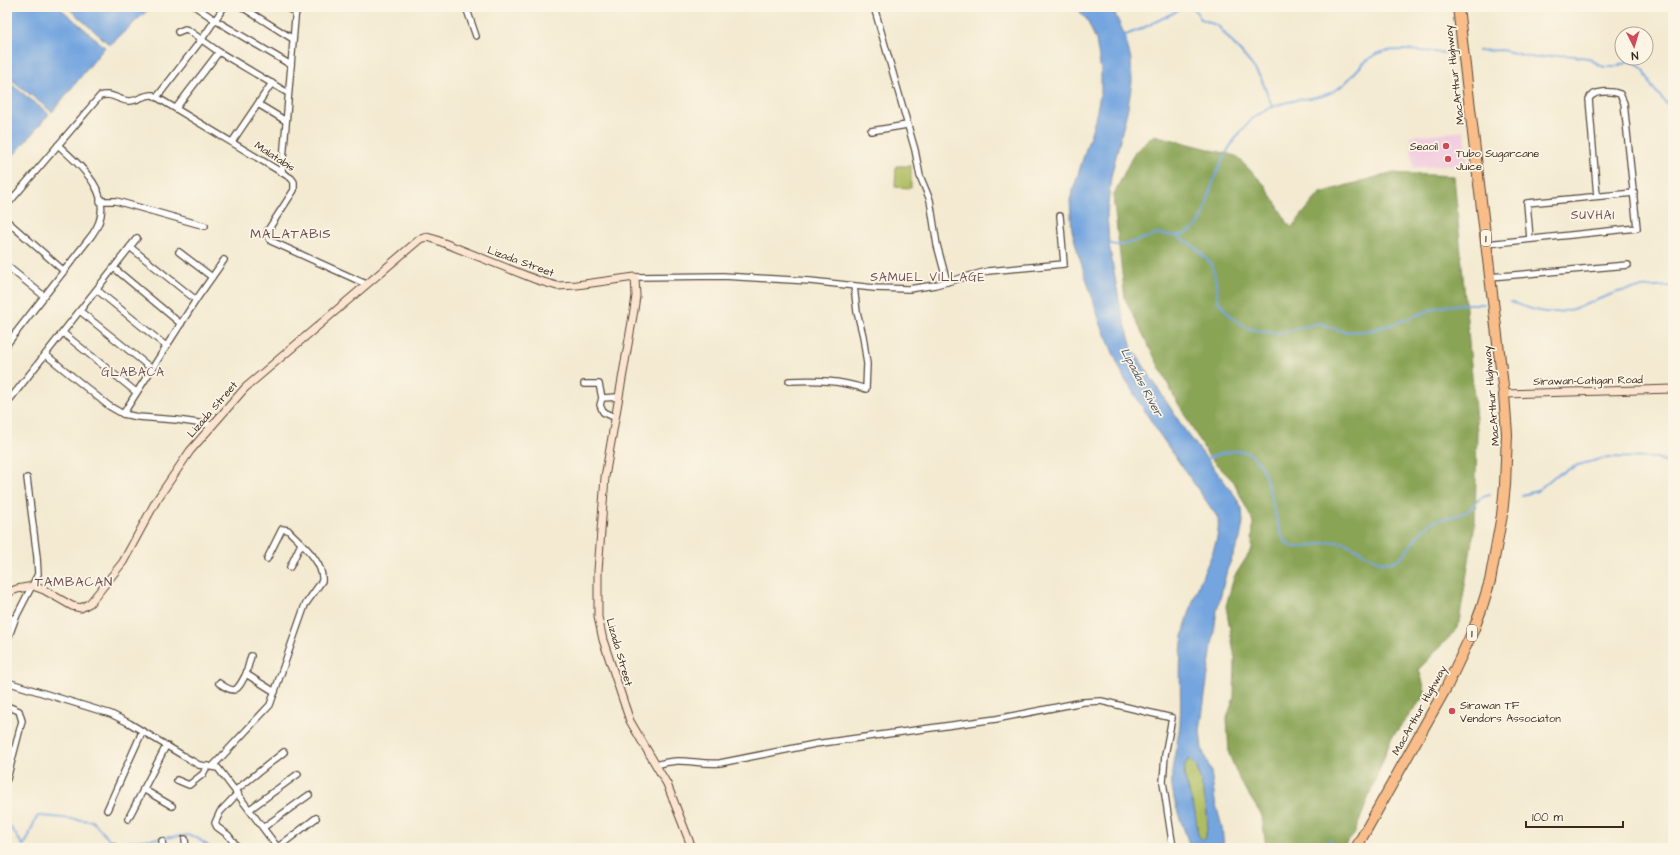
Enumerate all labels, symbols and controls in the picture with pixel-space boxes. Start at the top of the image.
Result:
street label: MacArthur Highway [1441,24,1469,126]
north arrow [1614,26,1654,66]
text: N [1631,48,1639,63]
street label: Malatabis [252,138,298,175]
place label: Seaoil [1410,139,1438,154]
marker: Seaoil [1441,141,1451,151]
place label: Tubo Sugarcane Juice [1456,146,1539,174]
marker: Tubo Sugarcane Juice [1443,154,1453,164]
district label: SUVHAI [1571,207,1615,224]
district label: MALATABIS [250,225,332,243]
road number: 1 [1481,230,1491,246]
street label: Lizada Street [485,242,557,281]
district label: SAMUEL VILLAGE [870,269,986,286]
water label: Lipadas River [1116,345,1167,421]
street label: MacArthur Highway [1480,345,1504,447]
district label: GLABACA [101,364,165,381]
street label: Sirawan-Catigan Road [1533,372,1643,390]
street label: Lizada Street [184,378,241,441]
district label: TAMBACAN [35,573,113,591]
street label: Lizada Street [603,616,637,688]
road number: 1 [1467,625,1477,641]
street label: MacArthur Highway [1388,663,1451,758]
place label: Sirawan TF Vendors Associaton [1460,698,1561,726]
marker: Sirawan TF Vendors Associaton [1447,706,1457,716]
scale bar [1526,803,1623,829]
text: 100 m [1532,809,1563,826]

